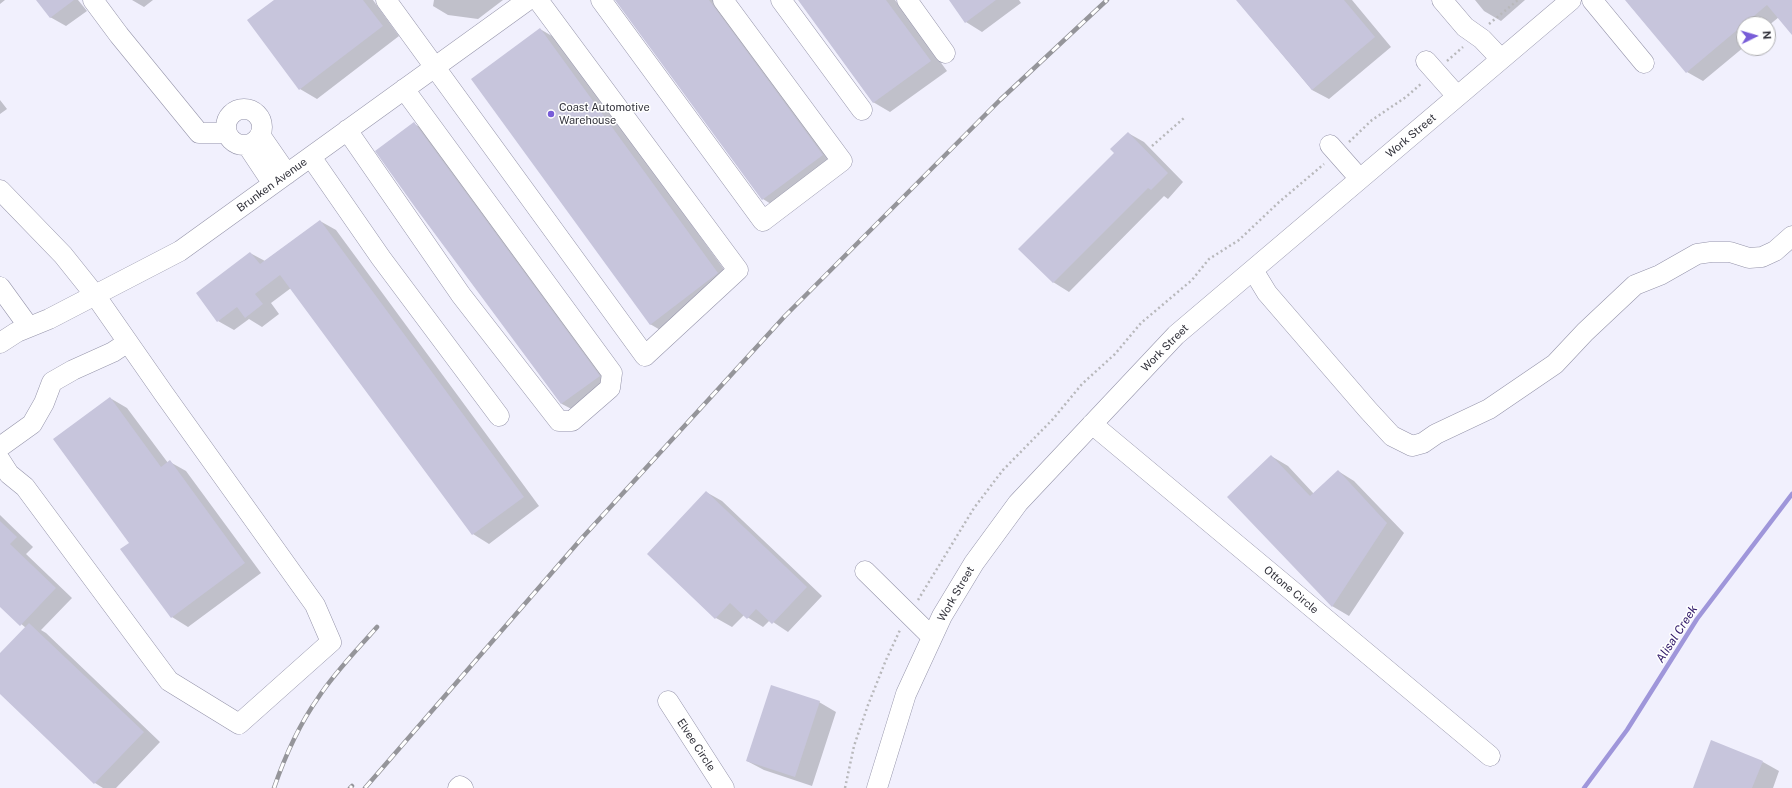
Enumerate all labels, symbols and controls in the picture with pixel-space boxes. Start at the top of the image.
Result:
north arrow [1736,16,1776,56]
text: N [1761,30,1773,40]
place label: Coast Automotive Warehouse [559,101,650,127]
marker: Coast Automotive Warehouse [546,109,556,119]
street label: Work Street [1383,111,1439,161]
street label: Brunken Avenue [234,155,310,215]
street label: Work Street [1139,322,1191,374]
street label: Ottone Circle [1261,563,1321,617]
street label: Work Street [935,564,977,624]
water label: Alisal Creek [1653,603,1701,665]
street label: Elvee Circle [674,716,718,774]

